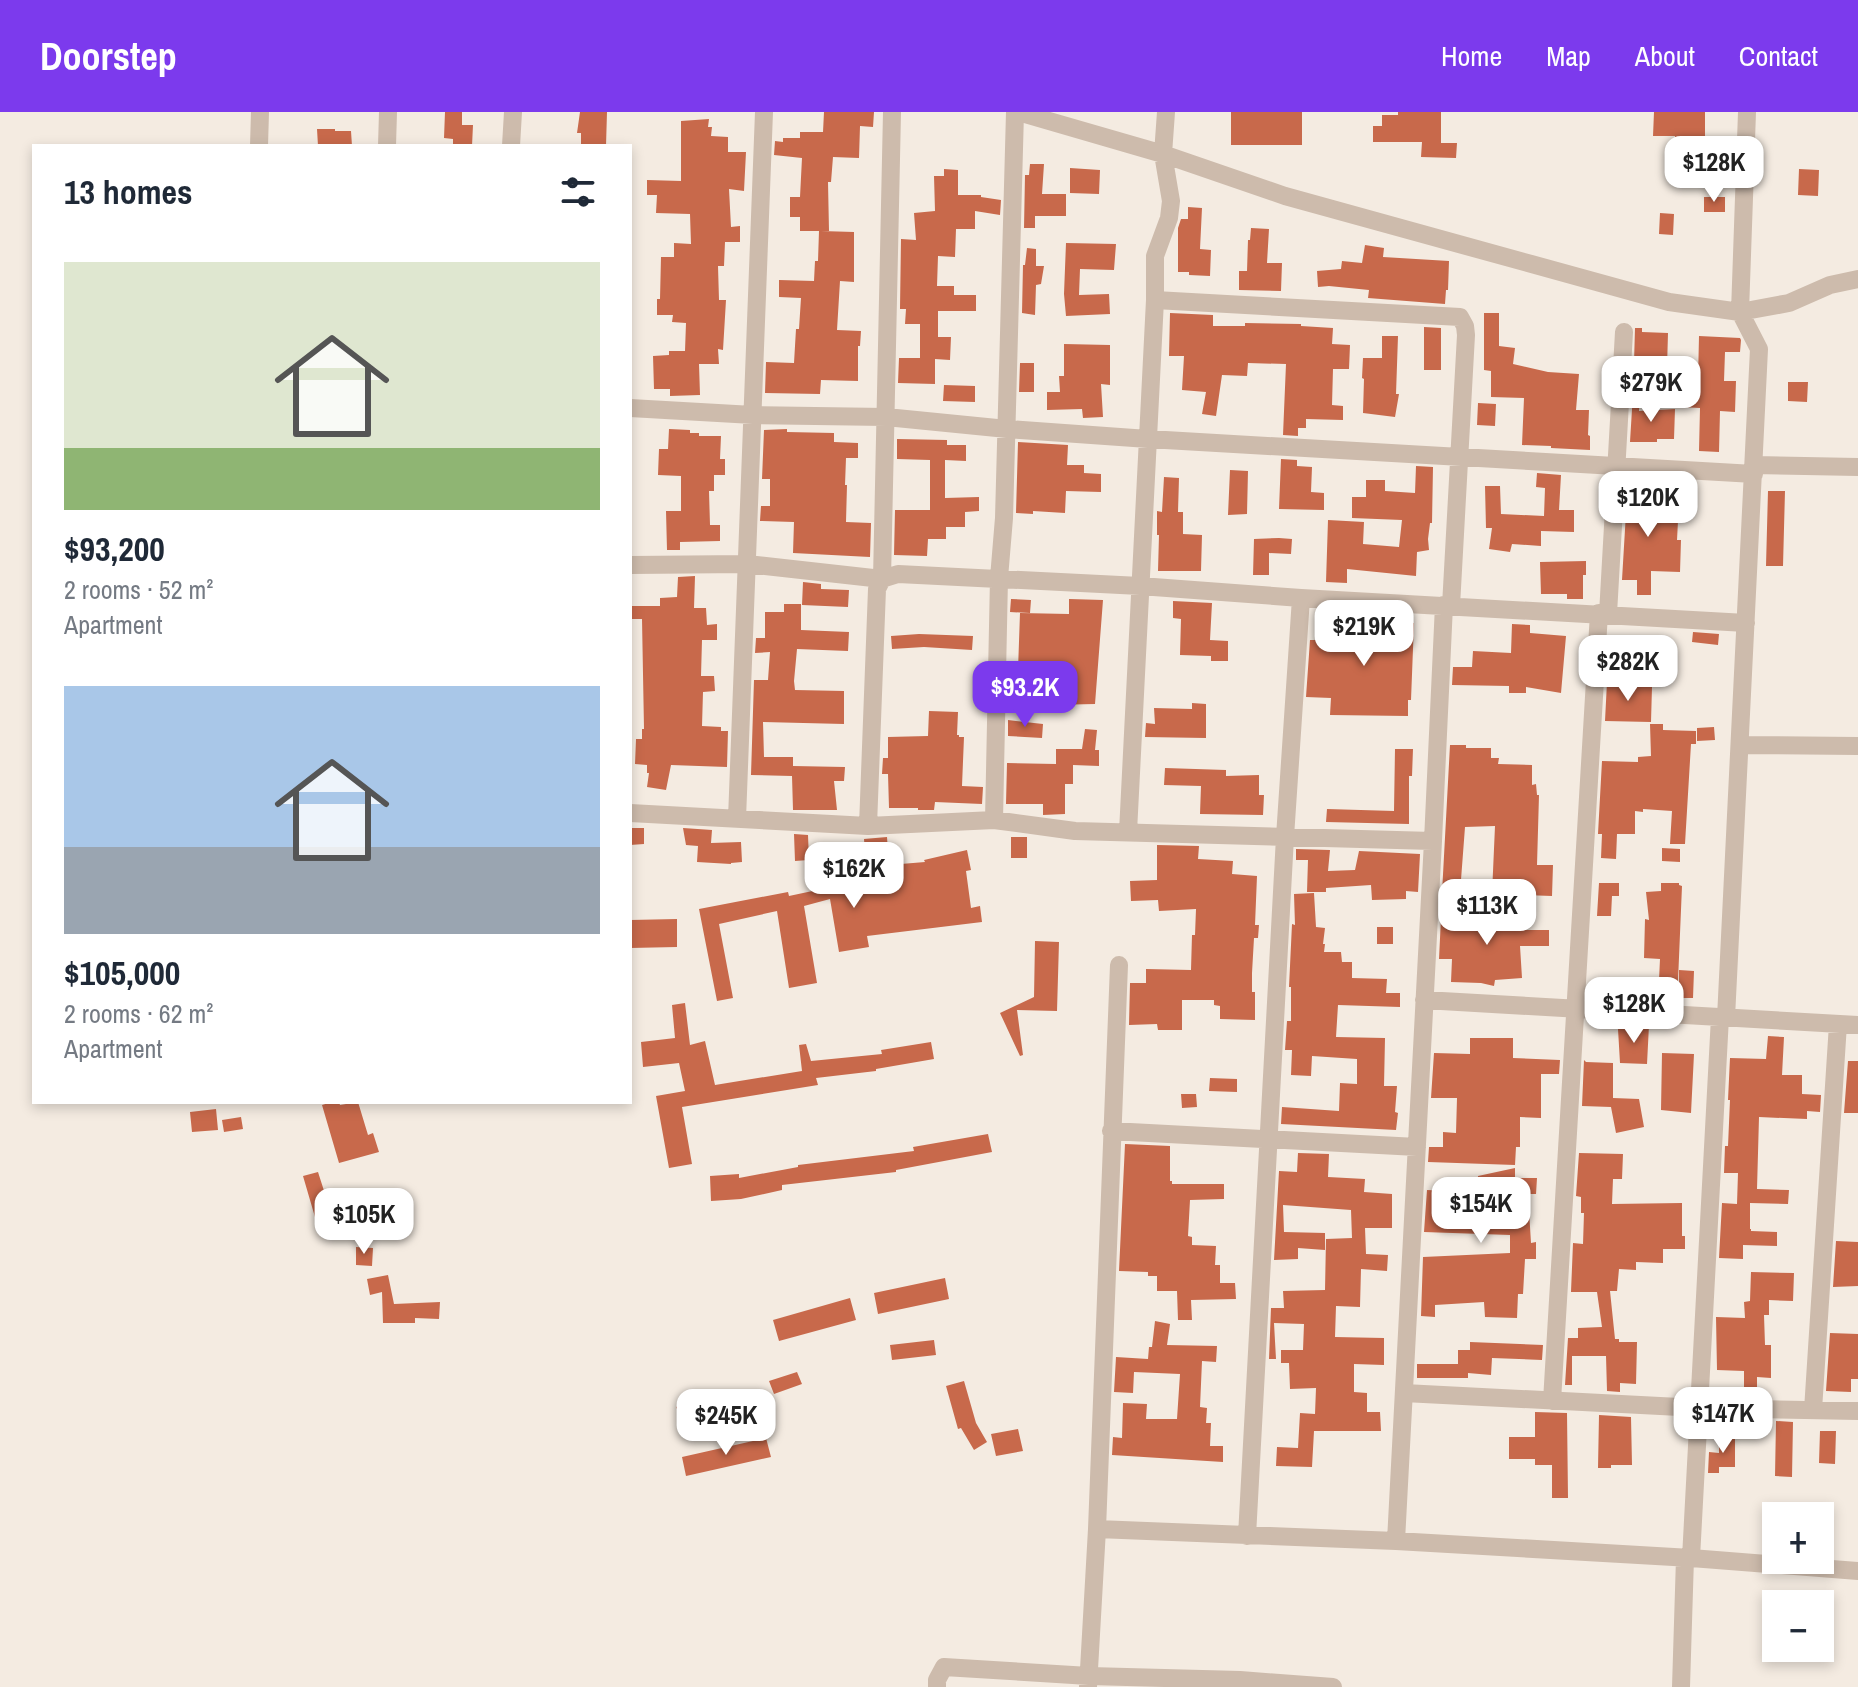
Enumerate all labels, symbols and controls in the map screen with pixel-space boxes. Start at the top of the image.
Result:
text: Doorstep [40,31,177,82]
text: Home [1441,37,1502,75]
text: Map [1546,37,1591,75]
text: About [1635,37,1695,75]
text: Contact [1739,37,1818,75]
pin: $128K [1658,136,1770,204]
text: $128K [1683,144,1745,179]
text: 13 homes [64,169,193,215]
icon: filters [556,170,600,214]
icon: home [260,314,404,458]
pin: $279K [1595,356,1707,424]
text: $279K [1620,364,1682,399]
pin: $120K [1592,471,1704,539]
text: $120K [1617,479,1679,514]
text: $93,200 [64,526,165,572]
text: 2 rooms · 52 m² [64,572,213,607]
pin: $219K [1308,600,1420,668]
text: Apartment [64,607,162,642]
text: $219K [1333,608,1395,643]
pin: $282K [1572,635,1684,703]
text: $282K [1597,643,1659,678]
pin: $93.2K [960,661,1090,729]
text: $93.2K [991,669,1059,704]
icon: home [260,738,404,882]
pin: $162K [798,842,910,910]
text: $162K [823,850,885,885]
pin: $113K [1431,879,1543,947]
text: $113K [1456,887,1518,922]
text: $105,000 [64,950,180,996]
pin: $128K [1578,977,1690,1045]
text: $128K [1603,985,1665,1020]
text: 2 rooms · 62 m² [64,996,213,1031]
text: Apartment [64,1031,162,1066]
pin: $154K [1425,1177,1537,1245]
text: $154K [1450,1185,1512,1220]
pin: $105K [308,1188,420,1256]
text: $105K [333,1196,395,1231]
pin: $147K [1667,1387,1779,1455]
pin: $245K [670,1389,782,1457]
text: $147K [1692,1395,1754,1430]
text: $245K [695,1397,757,1432]
map controls [1762,1502,1834,1662]
button: + [1762,1502,1834,1574]
button: − [1762,1590,1834,1662]

